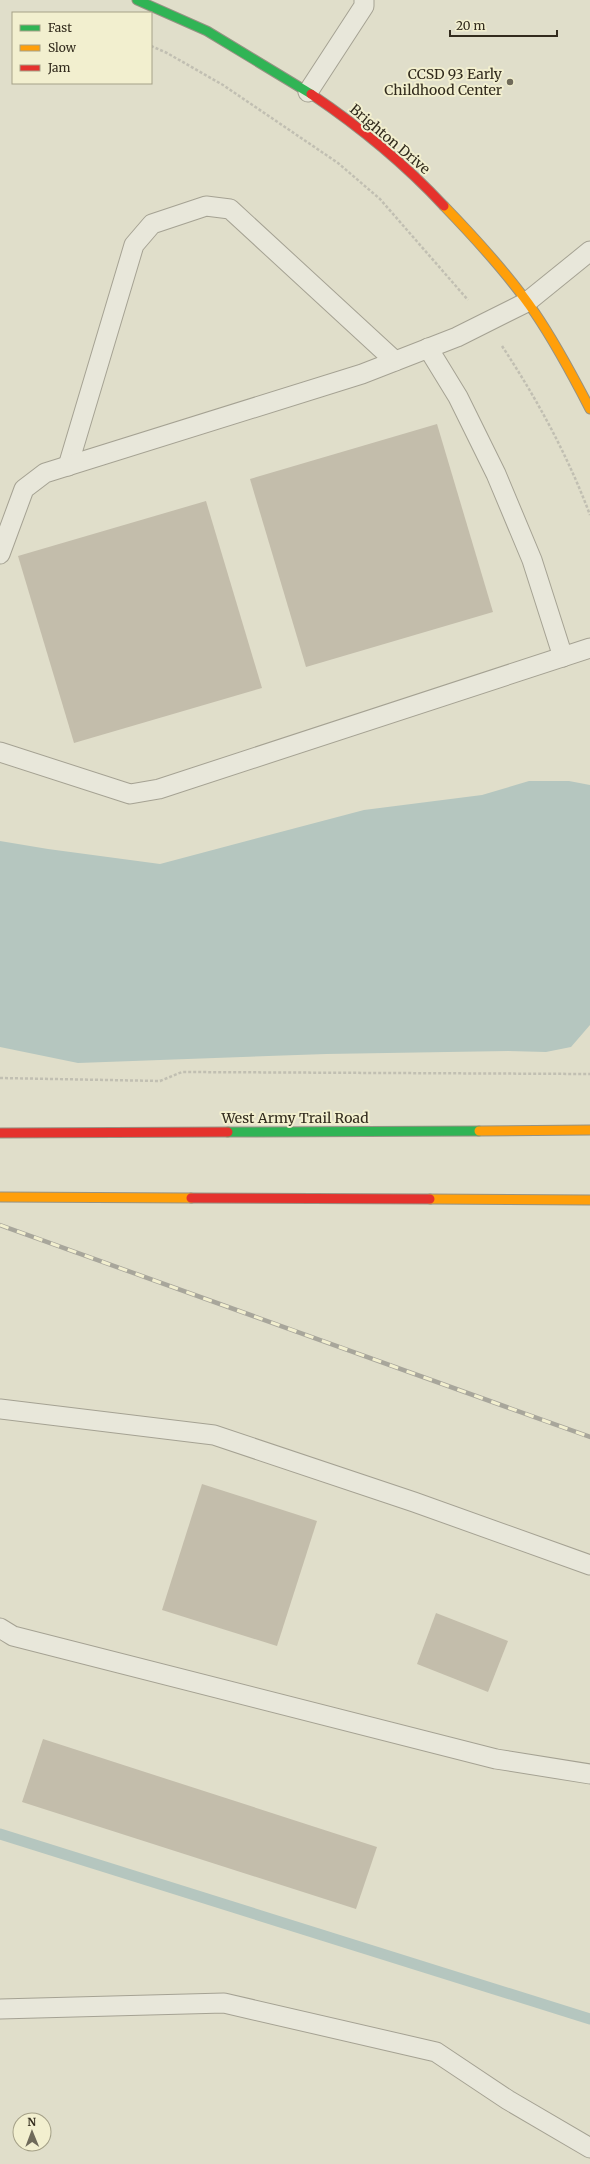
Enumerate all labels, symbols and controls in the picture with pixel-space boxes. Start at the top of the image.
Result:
legend [12,12,152,84]
scale bar [450,12,557,38]
text: 20 m [456,18,485,33]
text: Fast [48,20,72,35]
text: Slow [48,40,77,55]
text: Jam [47,60,71,75]
place label: CCSD 93 Early Childhood Center [384,65,503,99]
marker: CCSD 93 Early Childhood Center [505,77,515,87]
street label: Brighton Drive [346,100,434,178]
street label: West Army Trail Road [220,1109,369,1127]
north arrow [12,2112,52,2152]
text: N [27,2115,37,2129]

